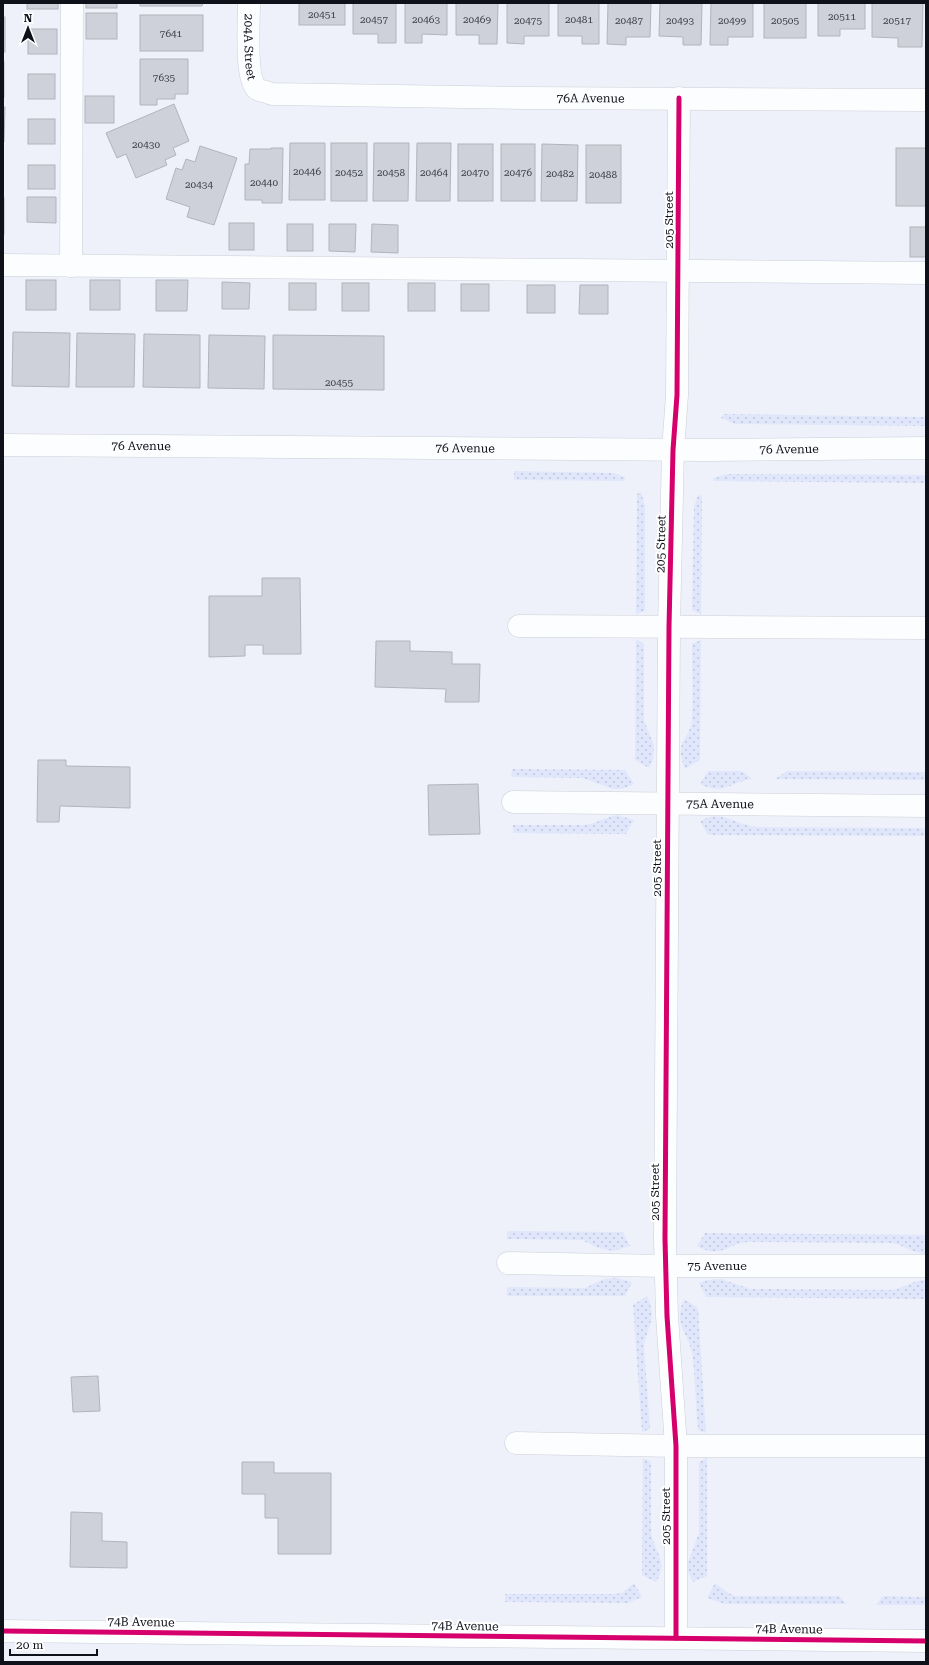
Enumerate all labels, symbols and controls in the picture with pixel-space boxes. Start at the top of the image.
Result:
north arrow [8,8,48,48]
house number: 20451 [308,9,336,20]
house number: 20511 [828,11,856,22]
text: N [24,12,33,25]
street label: 204A Street [241,13,259,82]
house number: 20457 [360,14,388,25]
house number: 20463 [412,14,440,25]
house number: 20469 [463,14,491,25]
house number: 20481 [565,14,593,25]
house number: 20475 [514,15,542,26]
house number: 20487 [615,15,643,26]
house number: 20493 [666,15,694,26]
house number: 20499 [718,15,746,26]
house number: 20505 [771,15,799,26]
house number: 20517 [883,15,911,26]
house number: 7641 [160,28,183,39]
house number: 7635 [153,72,176,83]
street label: 76A Avenue [557,91,625,105]
house number: 20430 [132,139,160,150]
house number: 20446 [293,166,321,177]
house number: 20452 [335,167,363,178]
house number: 20458 [377,167,405,178]
house number: 20464 [420,167,448,178]
house number: 20470 [461,167,489,178]
house number: 20476 [504,167,532,178]
house number: 20482 [546,168,574,179]
house number: 20488 [589,169,617,180]
house number: 20440 [250,177,278,188]
house number: 20434 [185,179,213,190]
street label: 205 Street [662,191,676,249]
house number: 20455 [325,377,353,388]
street label: 76 Avenue [111,439,171,453]
street label: 76 Avenue [435,441,495,456]
street label: 76 Avenue [759,442,819,457]
street label: 205 Street [653,515,669,573]
street label: 75A Avenue [686,797,754,811]
street label: 205 Street [650,839,664,897]
street label: 205 Street [648,1163,662,1221]
street label: 75 Avenue [687,1259,747,1273]
street label: 205 Street [659,1487,673,1545]
street label: 74B Avenue [107,1614,175,1630]
street label: 74B Avenue [431,1618,499,1634]
street label: 74B Avenue [755,1621,823,1637]
scale bar [10,1631,97,1657]
text: 20 m [16,1638,43,1652]

